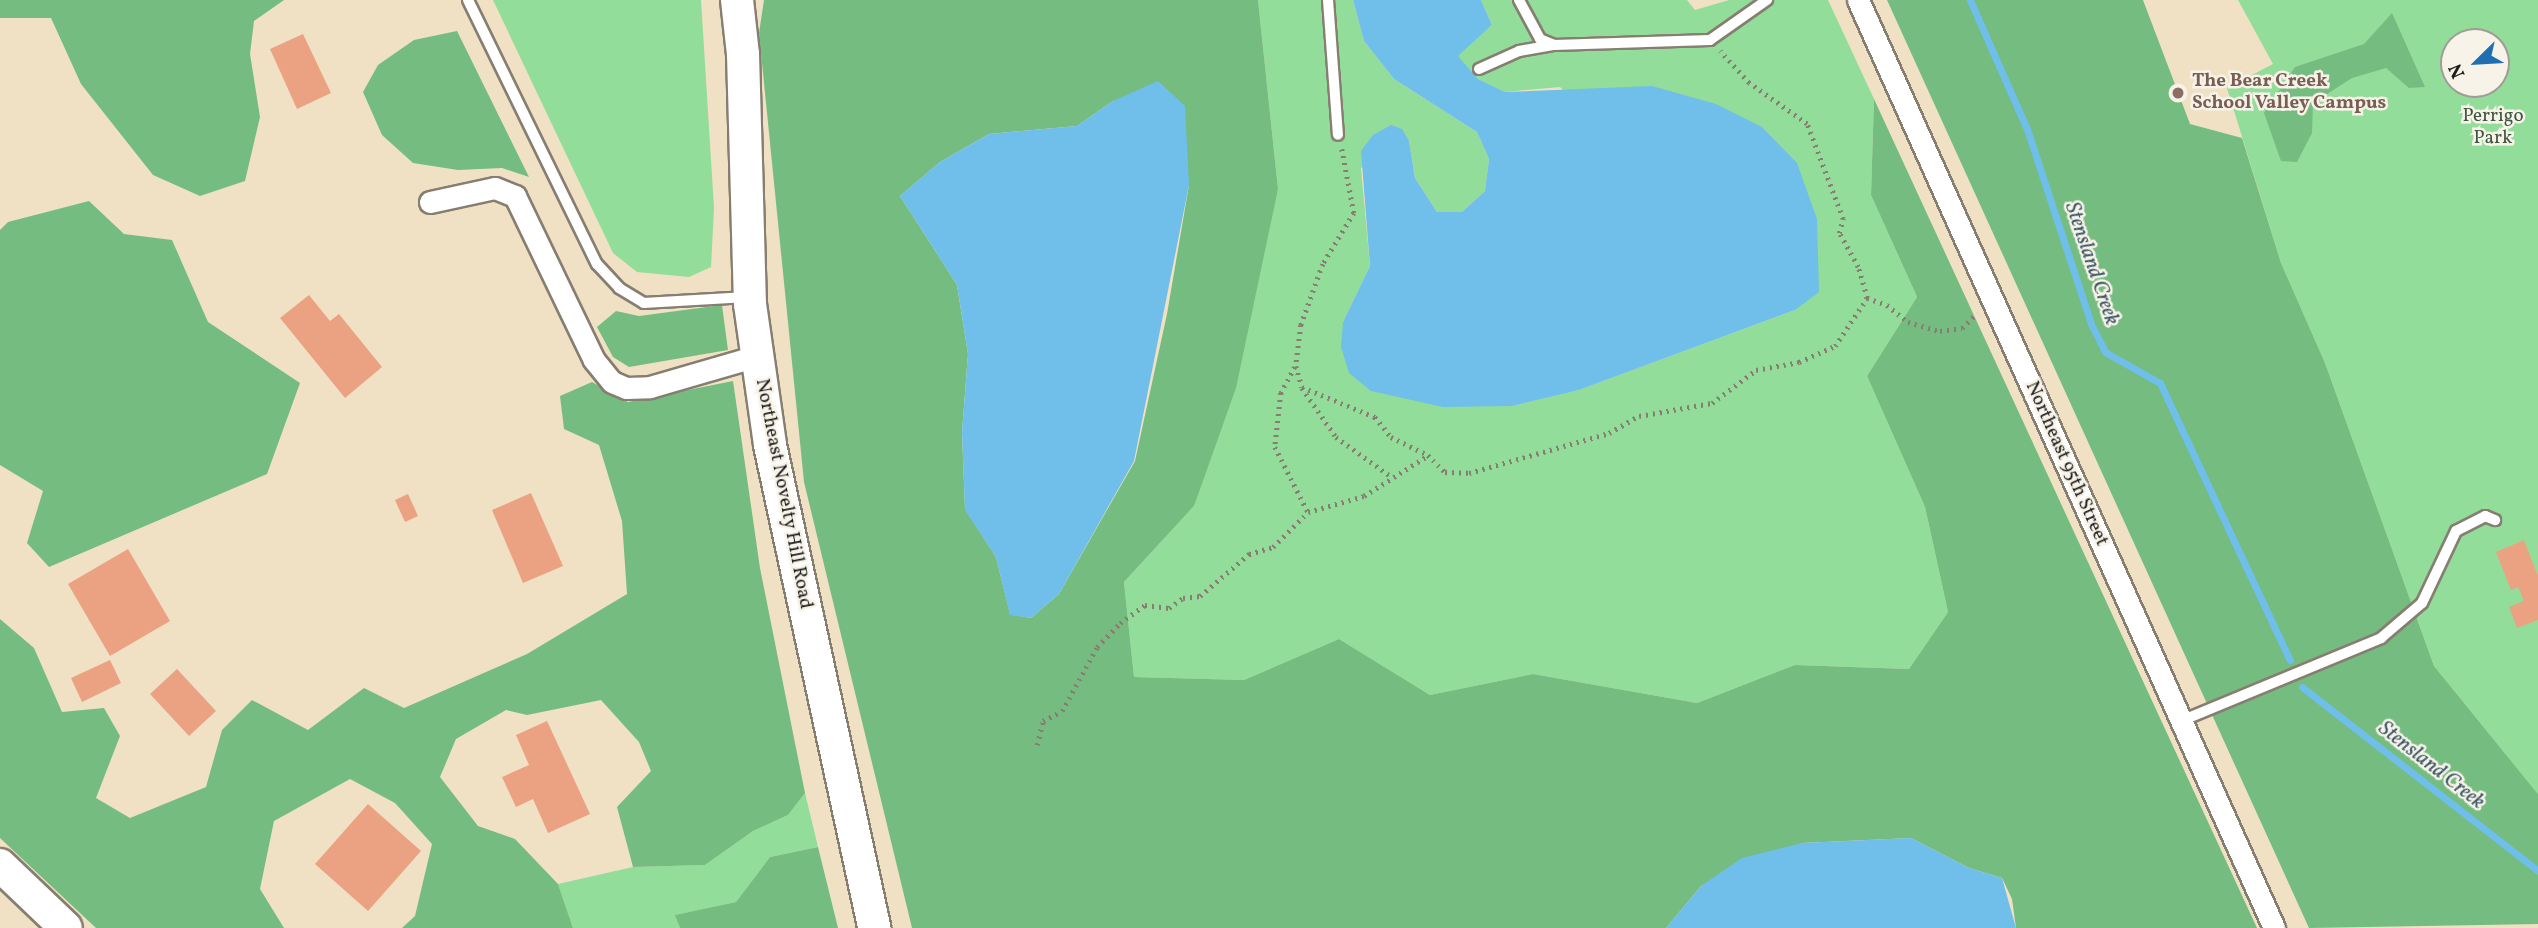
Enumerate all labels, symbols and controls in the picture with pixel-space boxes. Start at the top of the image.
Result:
north arrow [2440,28,2510,98]
text: N [2443,59,2472,82]
place label: The Bear Creek School Valley Campus [2192,71,2387,115]
marker: The Bear Creek School Valley Campus [2170,85,2186,101]
park label: Perrigo Park [2462,106,2524,150]
water label: Stensland Creek [2058,199,2124,329]
street label: Northeast Novelty Hill Road [749,377,817,611]
street label: Northeast 95th Street [2019,378,2113,550]
water label: Stensland Creek [2373,717,2489,815]

